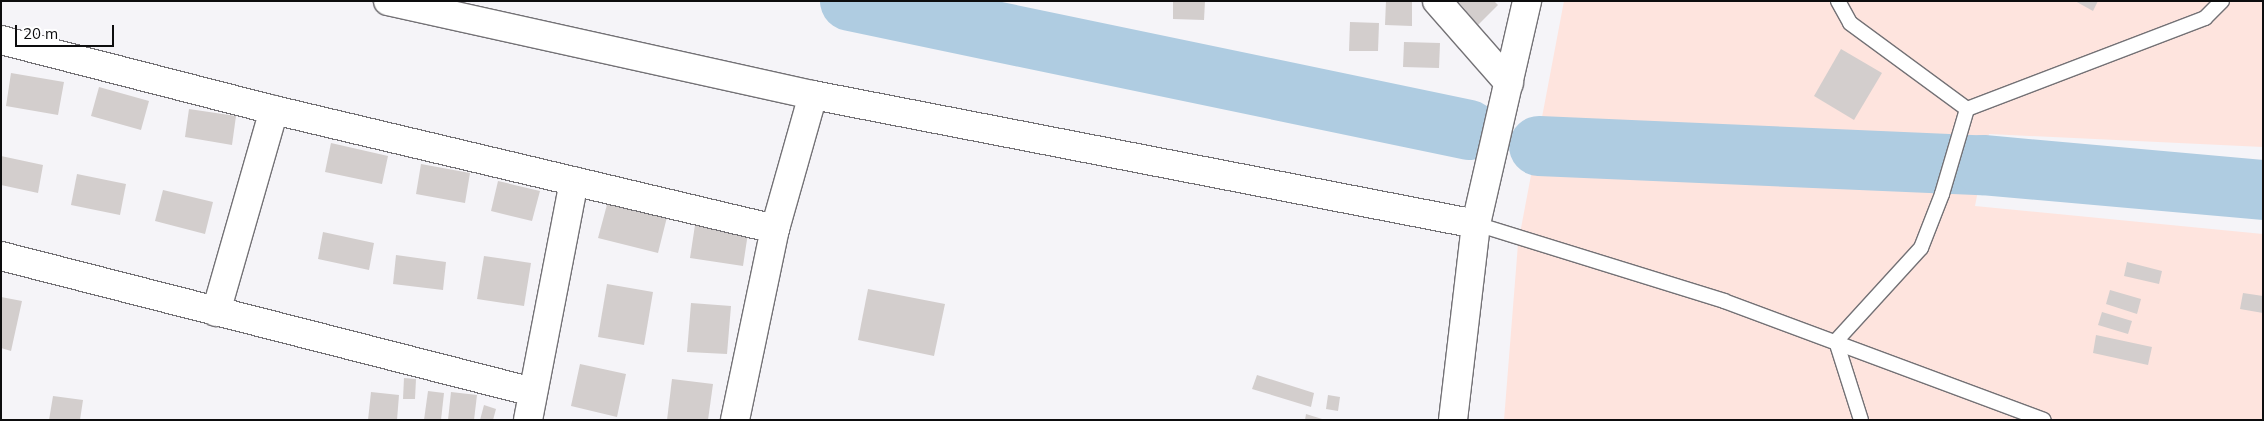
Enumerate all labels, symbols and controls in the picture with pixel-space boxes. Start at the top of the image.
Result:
scale bar [18,15,116,47]
text: 20 m [23,24,58,43]

